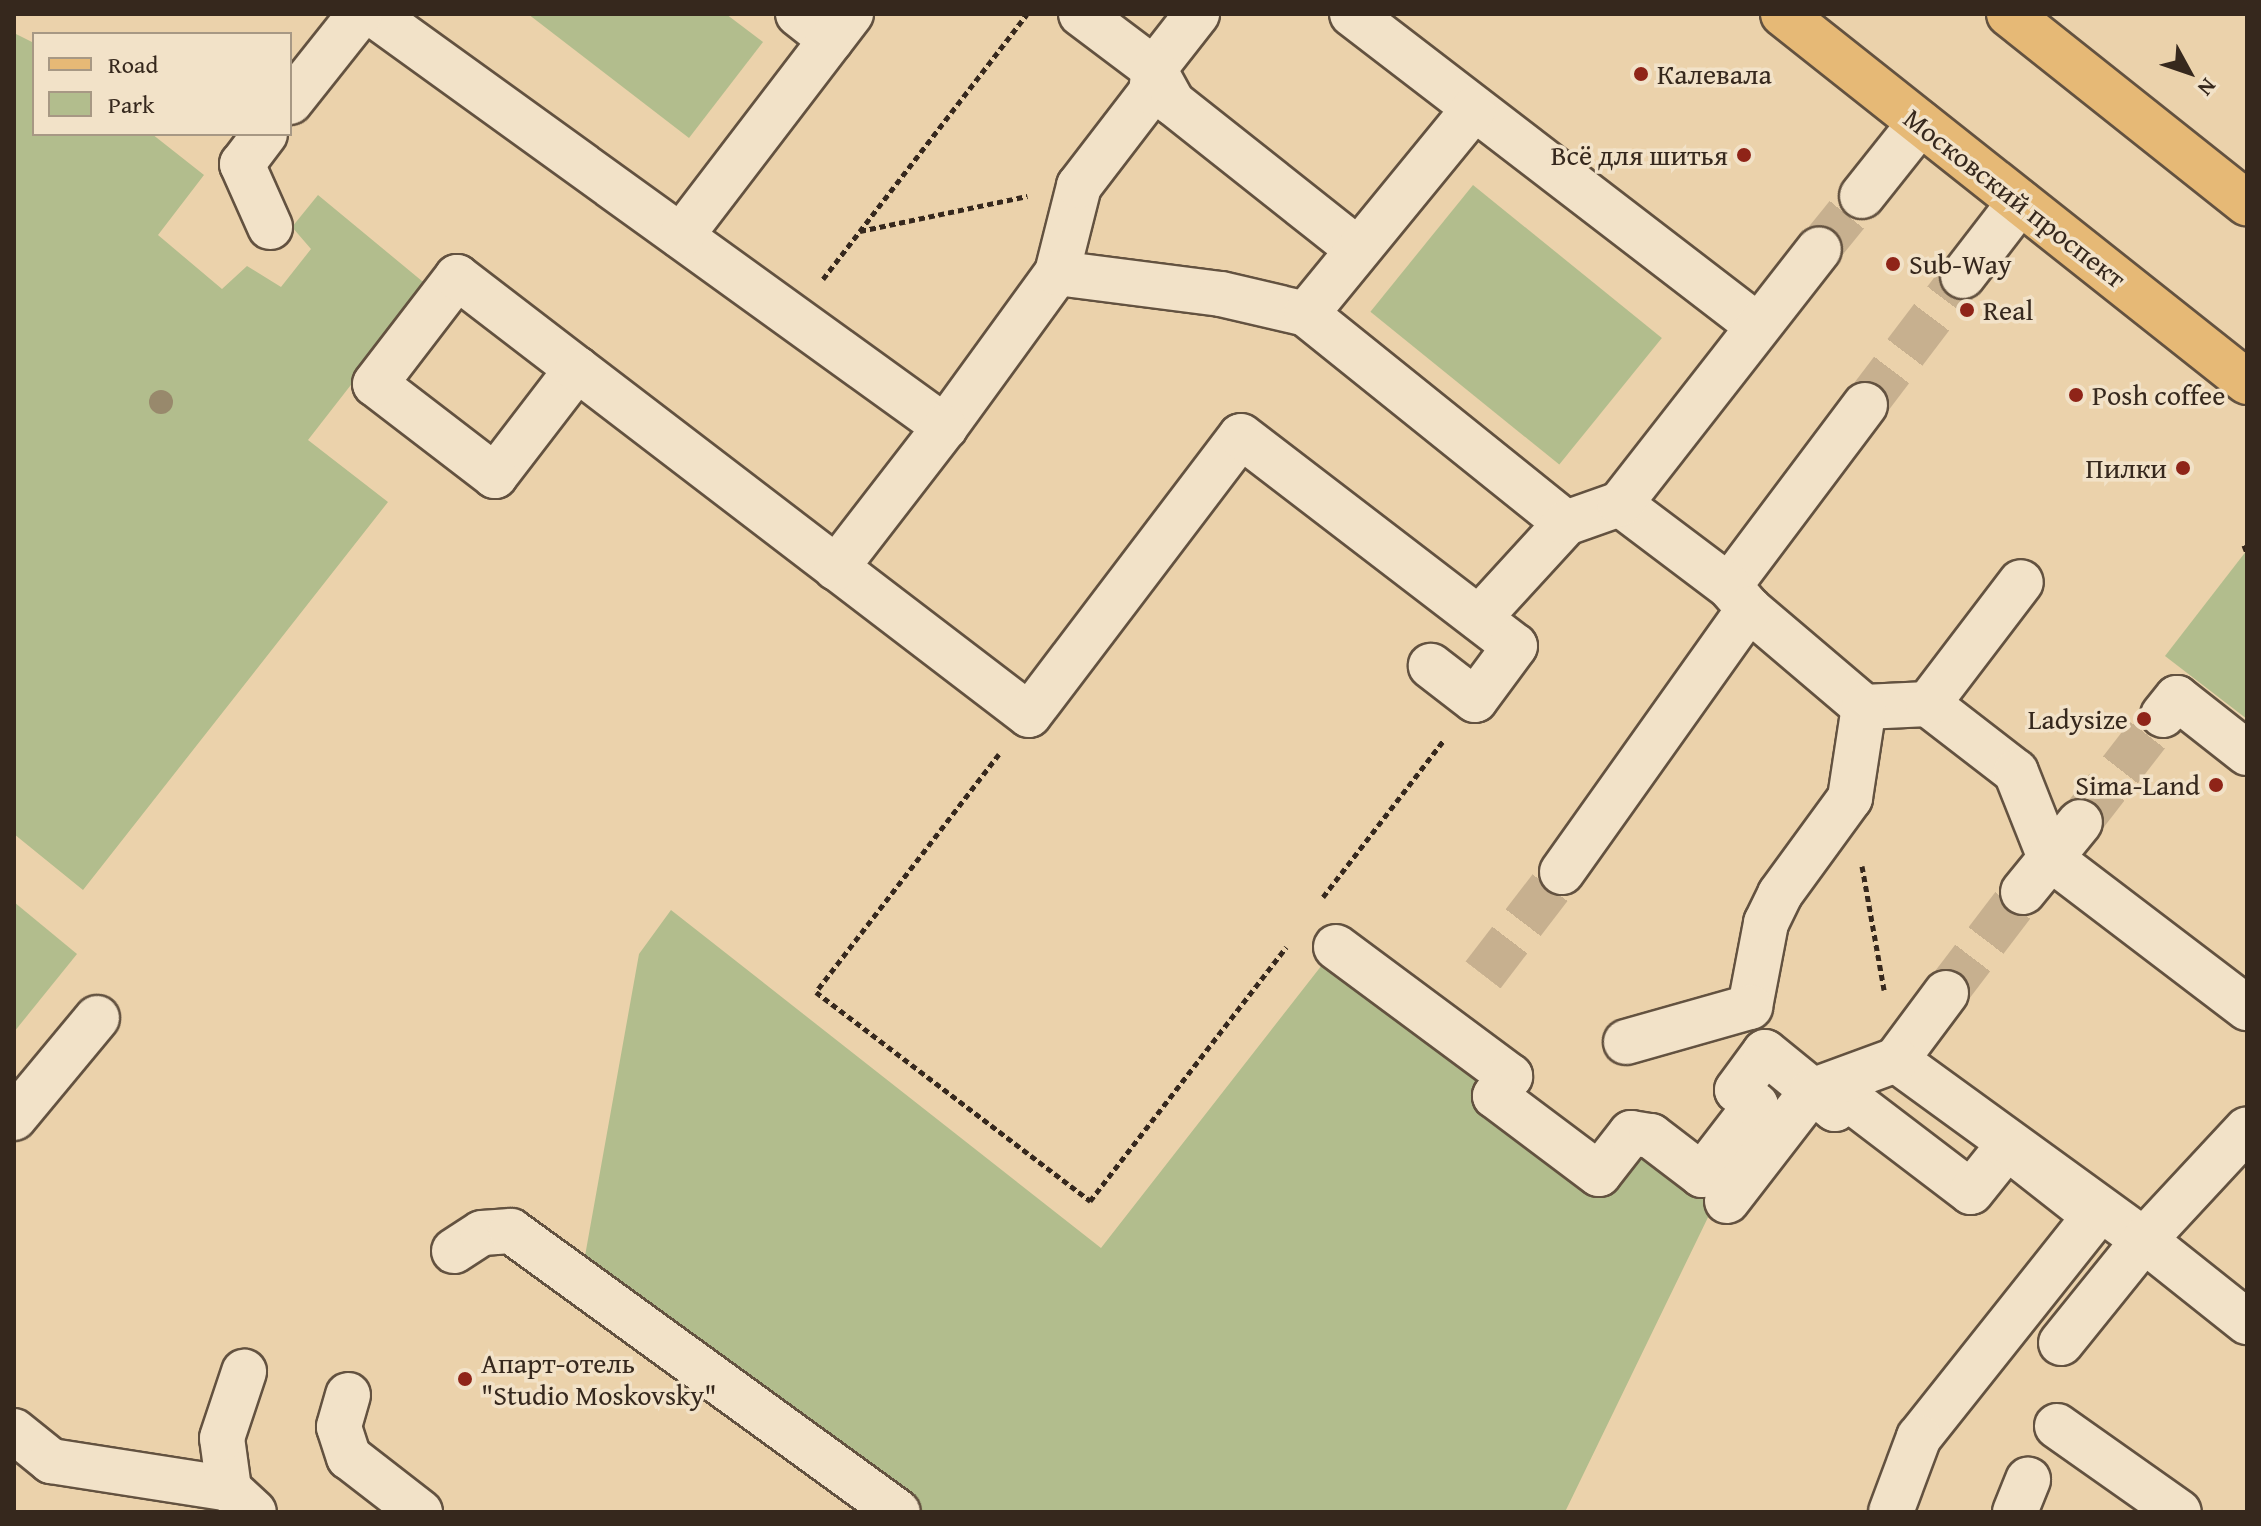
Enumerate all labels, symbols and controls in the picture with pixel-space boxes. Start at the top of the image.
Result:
legend [32,32,292,136]
north arrow [2149,32,2229,112]
text: Road [108,47,158,82]
place label: Калевала [1657,57,1772,91]
marker: Калевала [1632,65,1650,83]
text: N [2190,72,2224,103]
text: Park [108,87,154,122]
street label: Московский проспект [1897,101,2133,295]
place label: Всё для шитья [1551,138,1728,172]
marker: Всё для шитья [1735,146,1753,164]
place label: Sub-Way [1909,247,2012,281]
marker: Sub-Way [1884,255,1902,273]
place label: Real [1983,293,2033,327]
marker: Real [1958,301,1976,319]
place label: Posh coffee [2092,378,2225,412]
marker: Posh coffee [2067,386,2085,404]
place label: Пилки [2086,451,2167,485]
marker: Пилки [2174,459,2192,477]
place label: Ladysize [2028,702,2128,736]
marker: Ladysize [2135,710,2153,728]
place label: Sima-Land [2075,768,2200,802]
marker: Sima-Land [2207,776,2225,794]
place label: Апарт-отель "Studio Moskovsky" [481,1346,717,1412]
marker: Апарт-отель "Studio Moskovsky" [456,1370,474,1388]

